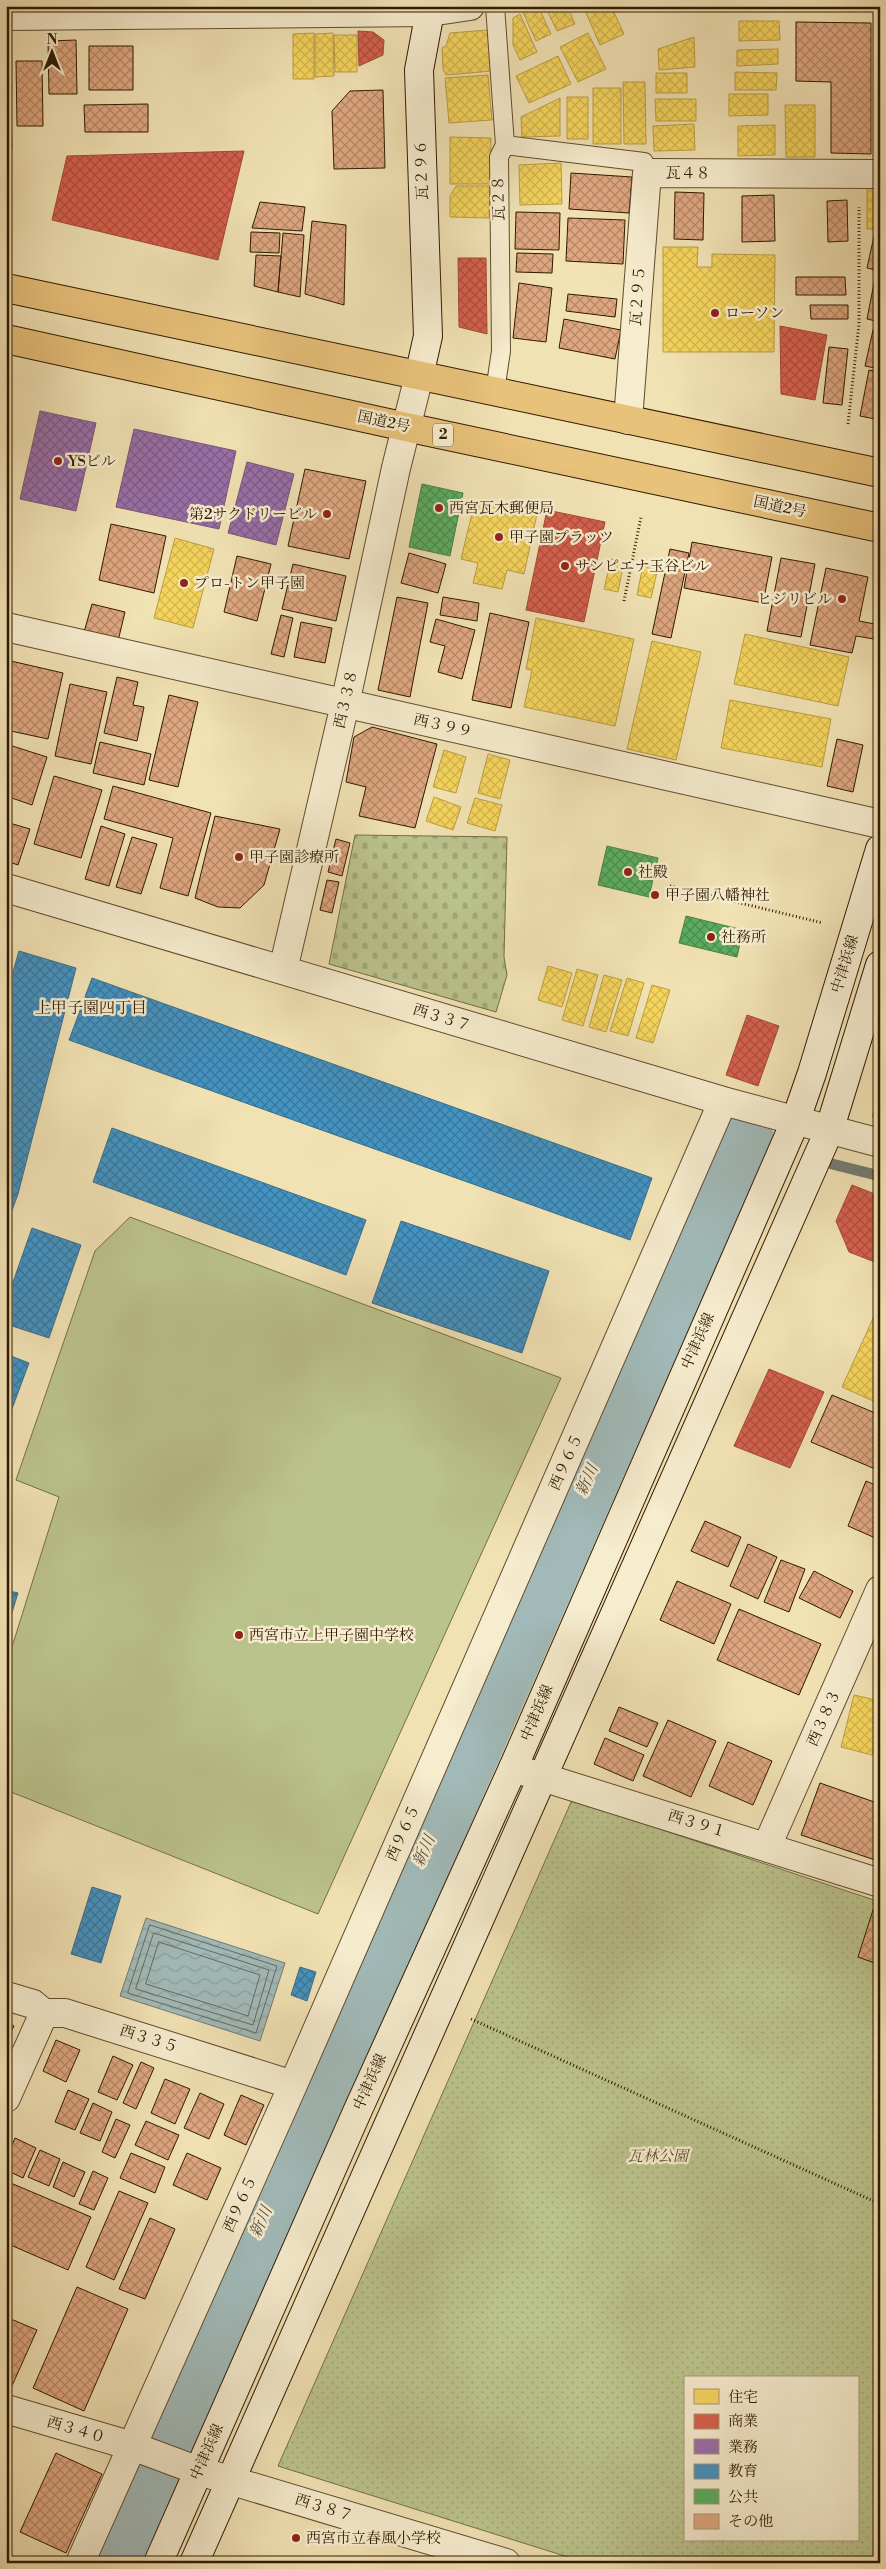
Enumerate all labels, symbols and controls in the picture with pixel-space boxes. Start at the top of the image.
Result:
north arrow [28,28,78,78]
text: N [46,31,58,49]
street label: 瓦２９６ [411,140,433,200]
street label: 瓦４８ [665,164,711,183]
street label: 瓦２８ [489,175,509,221]
street label: 瓦２９５ [626,265,650,327]
place label: ローソン [725,304,784,323]
marker: ローソン [709,307,721,319]
street label: 国道2号 [356,407,412,437]
road number: 2 [433,424,453,446]
place label: YSビル [67,452,116,471]
marker: YSビル [52,455,64,467]
street label: 国道2号 [752,492,808,522]
place label: 西宮瓦木郵便局 [449,499,554,518]
marker: 西宮瓦木郵便局 [433,502,445,514]
place label: 第2サクドリービル [189,505,317,524]
marker: 第2サクドリービル [321,508,333,520]
place label: 甲子園プラッツ [509,528,614,547]
marker: 甲子園プラッツ [493,531,505,543]
place label: サンピエナ玉谷ビル [575,557,709,576]
marker: サンピエナ玉谷ビル [559,560,571,572]
place label: プロ-トン甲子園 [194,574,305,593]
marker: プロ-トン甲子園 [178,577,190,589]
place label: ヒジリビル [757,590,832,609]
marker: ヒジリビル [836,593,848,605]
street label: 西３３８ [330,668,362,730]
street label: 西３９９ [412,710,474,742]
place label: 甲子園診療所 [249,848,339,867]
marker: 甲子園診療所 [233,851,245,863]
place label: 社殿 [638,863,668,882]
marker: 社殿 [622,866,634,878]
place label: 甲子園八幡神社 [665,886,770,905]
marker: 甲子園八幡神社 [649,889,661,901]
place label: 社務所 [721,928,766,947]
marker: 社務所 [705,931,717,943]
street label: 中津浜線 [827,933,863,995]
district label: 上甲子園四丁目 [35,998,147,1018]
street label: 西３３７ [411,1000,473,1036]
street label: 中津浜線 [677,1310,719,1372]
street label: 西９６５ [545,1431,587,1493]
water label: 新川 [571,1459,603,1499]
place label: 西宮市立上甲子園中学校 [249,1626,414,1645]
marker: 西宮市立上甲子園中学校 [233,1629,245,1641]
street label: 中津浜線 [517,1682,557,1744]
street label: 西３８３ [803,1687,845,1749]
street label: 西９６５ [382,1802,424,1864]
street label: 西３９１ [666,1806,728,1842]
water label: 新川 [408,1830,440,1870]
street label: 西３３５ [118,2021,180,2057]
street label: 中津浜線 [349,2051,391,2113]
park label: 瓦林公園 [628,2147,691,2166]
street label: 西９６５ [219,2173,261,2235]
water label: 新川 [245,2201,277,2241]
legend [684,2376,858,2542]
text: 住宅 [728,2388,758,2407]
text: 商業 [728,2412,758,2431]
street label: 西３４０ [45,2413,107,2447]
street label: 中津浜線 [186,2421,228,2483]
text: 業務 [728,2438,758,2457]
text: 教育 [728,2462,758,2481]
text: 公共 [728,2488,758,2507]
street label: 西３８７ [293,2490,355,2526]
text: その他 [728,2512,773,2531]
place label: 西宮市立春風小学校 [306,2529,441,2548]
marker: 西宮市立春風小学校 [290,2532,302,2544]

